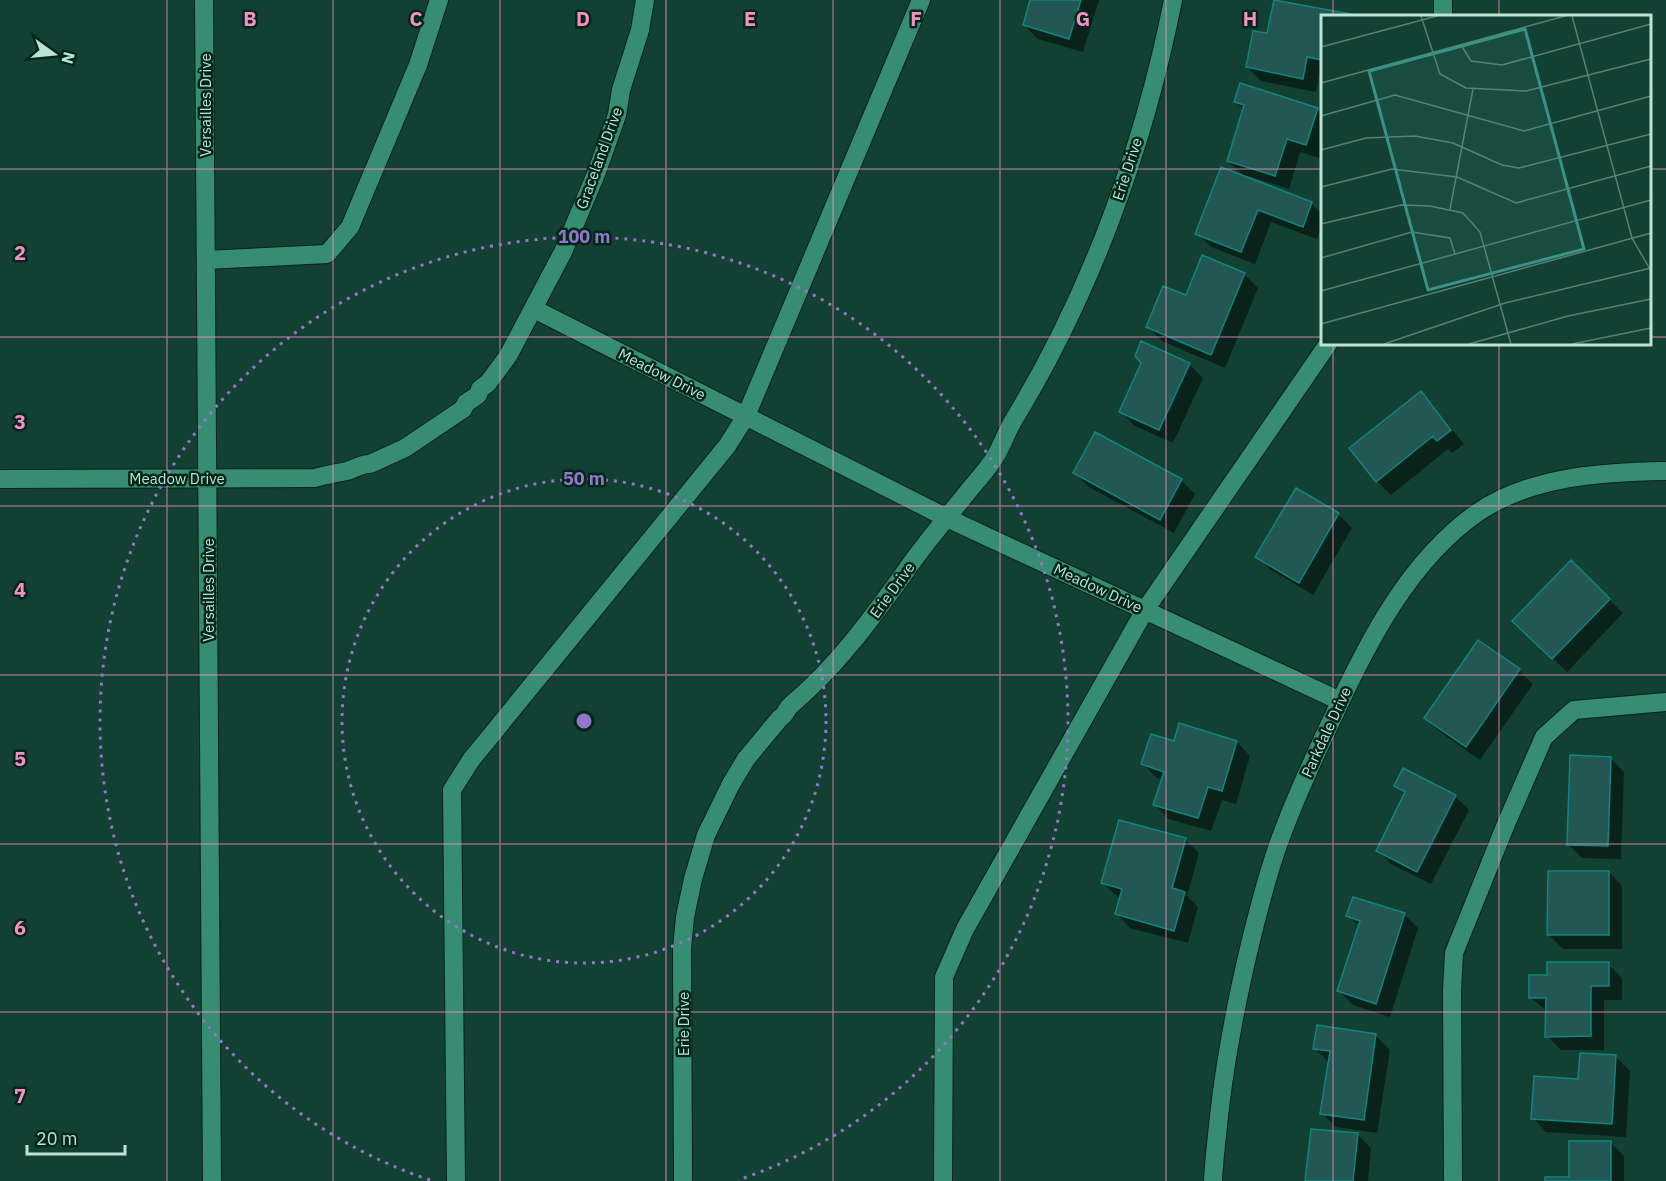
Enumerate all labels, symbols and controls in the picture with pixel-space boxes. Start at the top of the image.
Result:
text: B [243,5,257,32]
text: C [409,5,423,32]
text: D [576,5,590,32]
text: E [744,5,756,32]
text: F [910,5,922,32]
text: G [1076,5,1090,32]
text: H [1243,5,1257,32]
inset map [1321,15,1651,345]
north arrow [24,24,84,84]
text: N [57,50,80,66]
street label: Versailles Drive [196,53,215,157]
street label: Graceland Drive [572,104,626,212]
street label: Erie Drive [1108,135,1146,203]
text: 100 m [558,225,610,248]
text: 2 [14,239,26,266]
street label: Meadow Drive [615,344,709,404]
text: 3 [14,408,26,435]
text: 50 m [563,467,605,490]
street label: Meadow Drive [129,469,225,488]
street label: Versailles Drive [199,538,218,642]
street label: Erie Drive [865,558,919,622]
street label: Meadow Drive [1051,559,1145,617]
text: 4 [14,576,26,603]
street label: Parkdale Drive [1297,684,1355,780]
centre of rings [574,711,594,731]
text: 5 [14,745,26,772]
text: 6 [14,914,26,941]
street label: Erie Drive [674,992,693,1056]
text: 7 [14,1082,26,1109]
scale bar [27,1118,124,1156]
text: 20 m [36,1127,78,1150]

